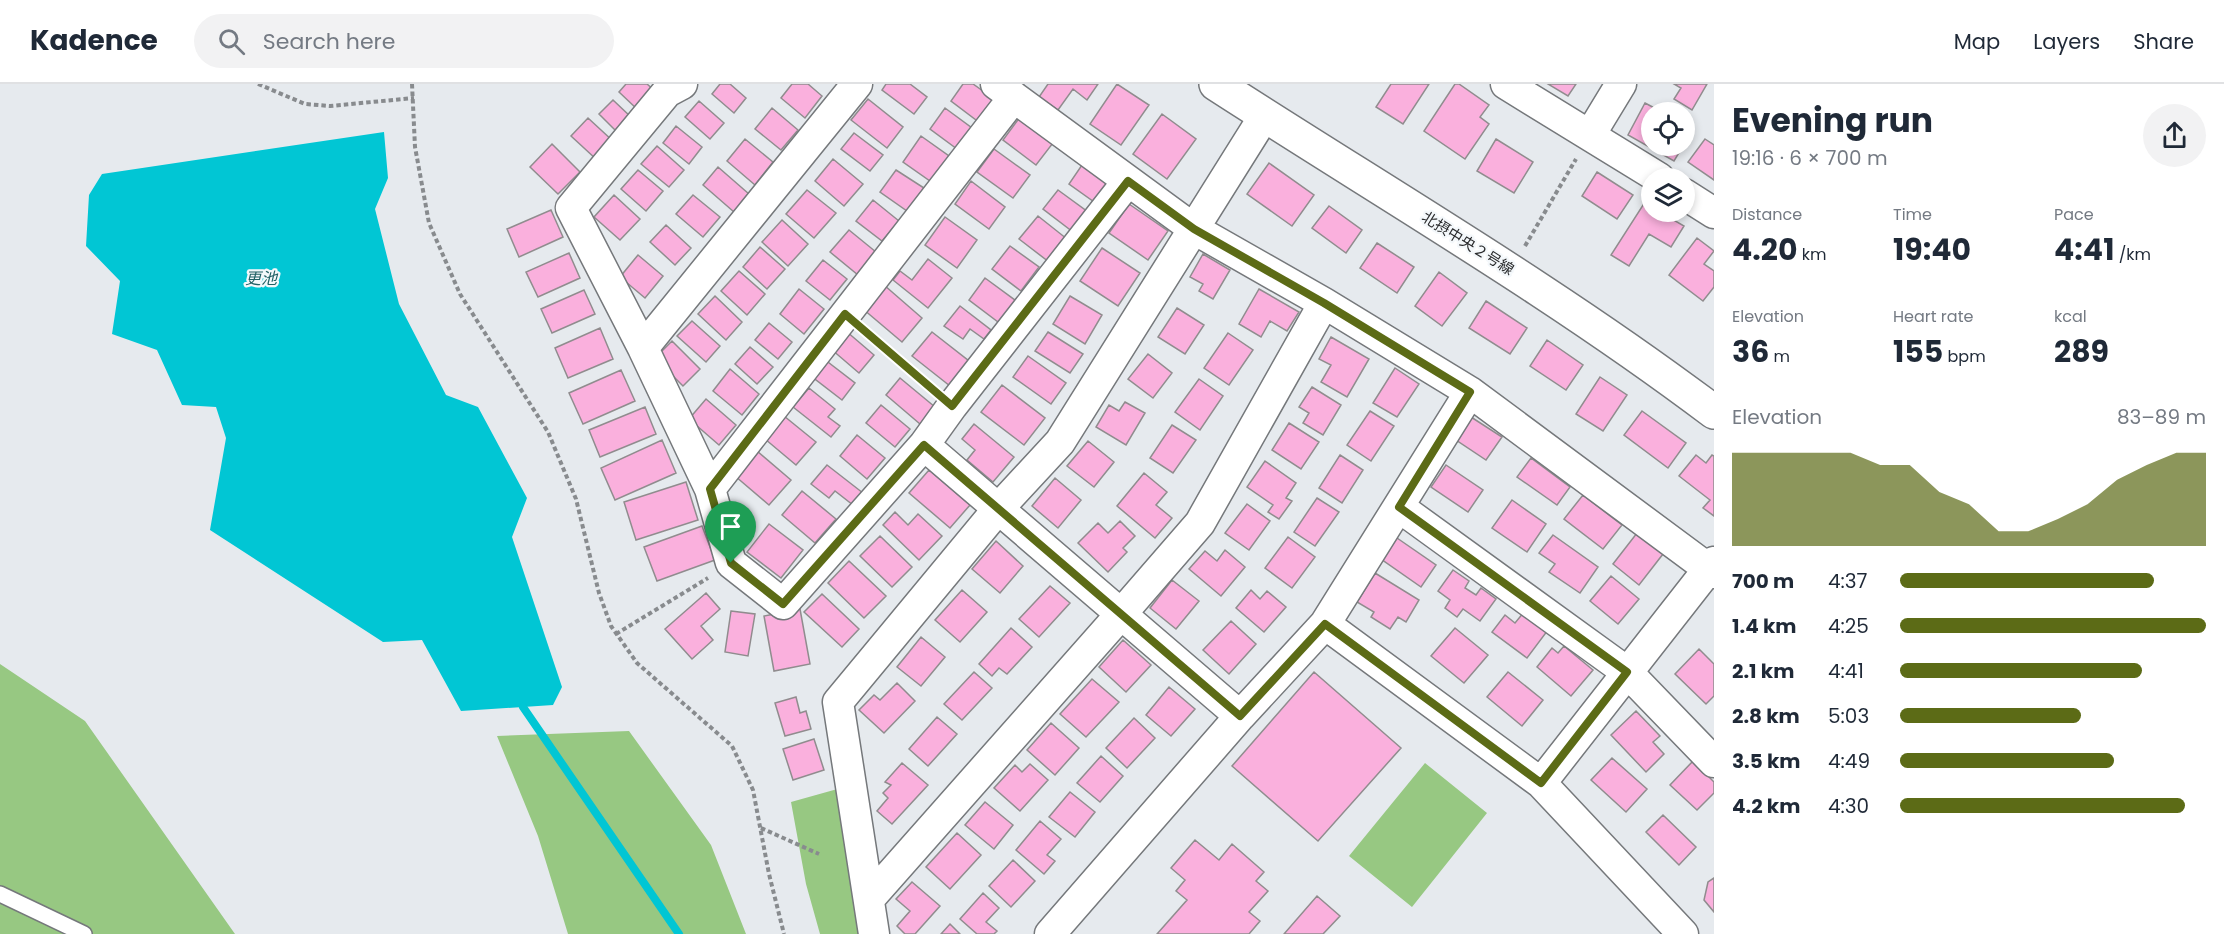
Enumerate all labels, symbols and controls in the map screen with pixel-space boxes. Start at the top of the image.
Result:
search box [194,14,614,68]
text: Kadence [30,21,158,60]
icon: search [215,25,248,58]
text: Search here [263,26,395,57]
text: Map [1954,27,2000,56]
text: Layers [2033,27,2100,56]
text: Share [2133,27,2194,56]
text: Evening run [1732,97,1933,144]
map controls [1641,102,1695,222]
button: locate [1641,102,1695,156]
button: share [2143,104,2206,167]
text: 19:16 · 6 × 700 m [1732,144,1888,172]
button: layers [1641,168,1695,222]
text: Distance [1732,203,1802,226]
text: Time [1893,203,1932,226]
text: Pace [2054,203,2094,226]
street label: 北摂中央２号線 [1418,206,1518,280]
text: 4.20 [1732,228,1797,271]
text: 19:40 [1893,228,1971,271]
text: 4:41 [2054,228,2114,271]
text: km [1797,243,1826,266]
text: /km [2114,243,2151,266]
water label: 更池 [245,267,279,290]
text: Elevation [1732,305,1804,328]
text: Heart rate [1893,305,1973,328]
text: kcal [2054,305,2087,328]
text: 36 [1732,330,1769,373]
text: 155 [1893,330,1943,373]
text: 289 [2054,330,2109,373]
text: m [1769,345,1790,368]
text: bpm [1943,345,1986,368]
text: Elevation [1732,403,1822,431]
text: 83–89 m [2117,403,2206,431]
pin [705,501,756,563]
icon: arrive [714,510,747,543]
text: 700 m [1732,567,1794,595]
text: 4:37 [1828,567,1868,595]
text: 1.4 km [1732,612,1796,640]
text: 4:25 [1828,612,1869,640]
text: 2.1 km [1732,657,1794,685]
text: 4:41 [1828,657,1864,685]
text: 2.8 km [1732,702,1800,730]
text: 5:03 [1828,702,1869,730]
text: 3.5 km [1732,747,1801,775]
text: 4:49 [1828,747,1870,775]
text: 4.2 km [1732,792,1800,820]
text: 4:30 [1828,792,1869,820]

